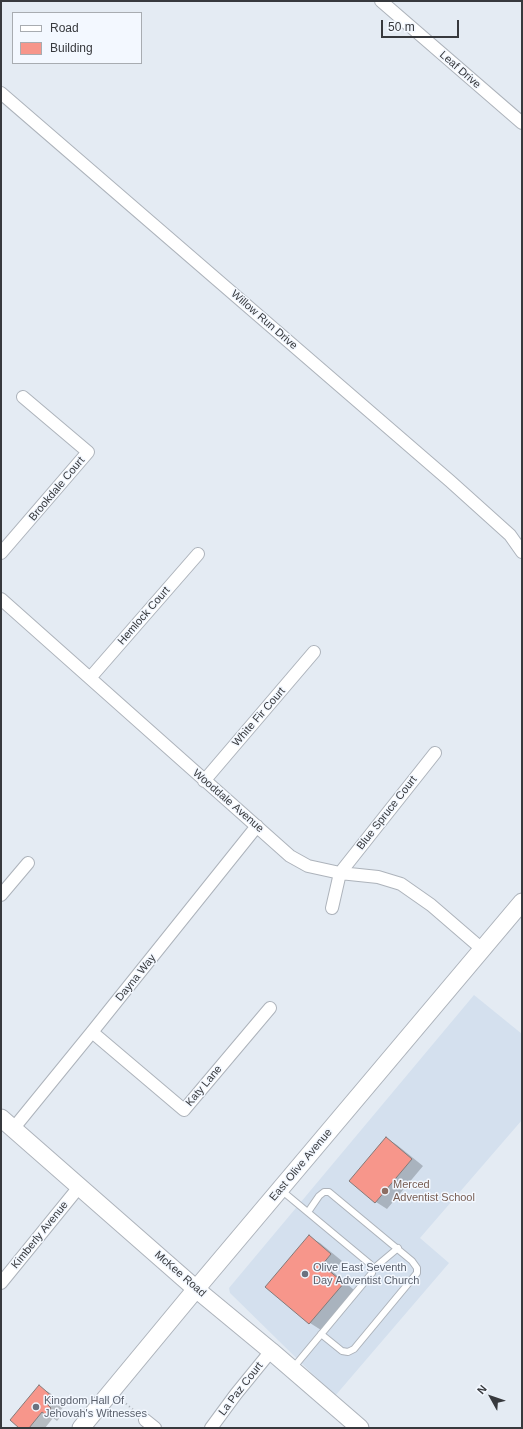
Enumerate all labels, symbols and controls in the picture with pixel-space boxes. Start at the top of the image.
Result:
legend [12,12,142,64]
scale bar [383,12,461,38]
text: 50 m [388,20,415,34]
text: Road [50,21,79,35]
text: Building [50,41,93,55]
street label: Leaf Drive [437,49,483,91]
street label: Willow Run Drive [228,288,300,352]
street label: Brookdale Court [26,454,88,524]
street label: Hemlock Court [115,584,173,648]
street label: White Fir Court [230,685,288,749]
street label: Wooddale Avenue [190,767,266,835]
street label: Blue Spruce Court [354,774,420,852]
street label: Dayna Way [113,952,159,1004]
street label: Katy Lane [183,1063,225,1109]
street label: East Olive Avenue [267,1126,335,1204]
place label: Merced Adventist School [393,1178,475,1204]
marker: Merced Adventist School [380,1186,390,1196]
street label: Kimberly Avenue [9,1199,71,1271]
street label: McKee Road [152,1248,208,1300]
place label: Olive East Seventh Day Adventist Church [313,1261,419,1287]
marker: Olive East Seventh Day Adventist Church [300,1269,310,1279]
street label: La Paz Court [216,1360,266,1418]
north arrow [471,1377,511,1417]
text: N [475,1382,489,1396]
place label: Kingdom Hall Of Jehovah's Witnesses [44,1394,147,1420]
marker: Kingdom Hall Of Jehovah's Witnesses [31,1402,41,1412]

